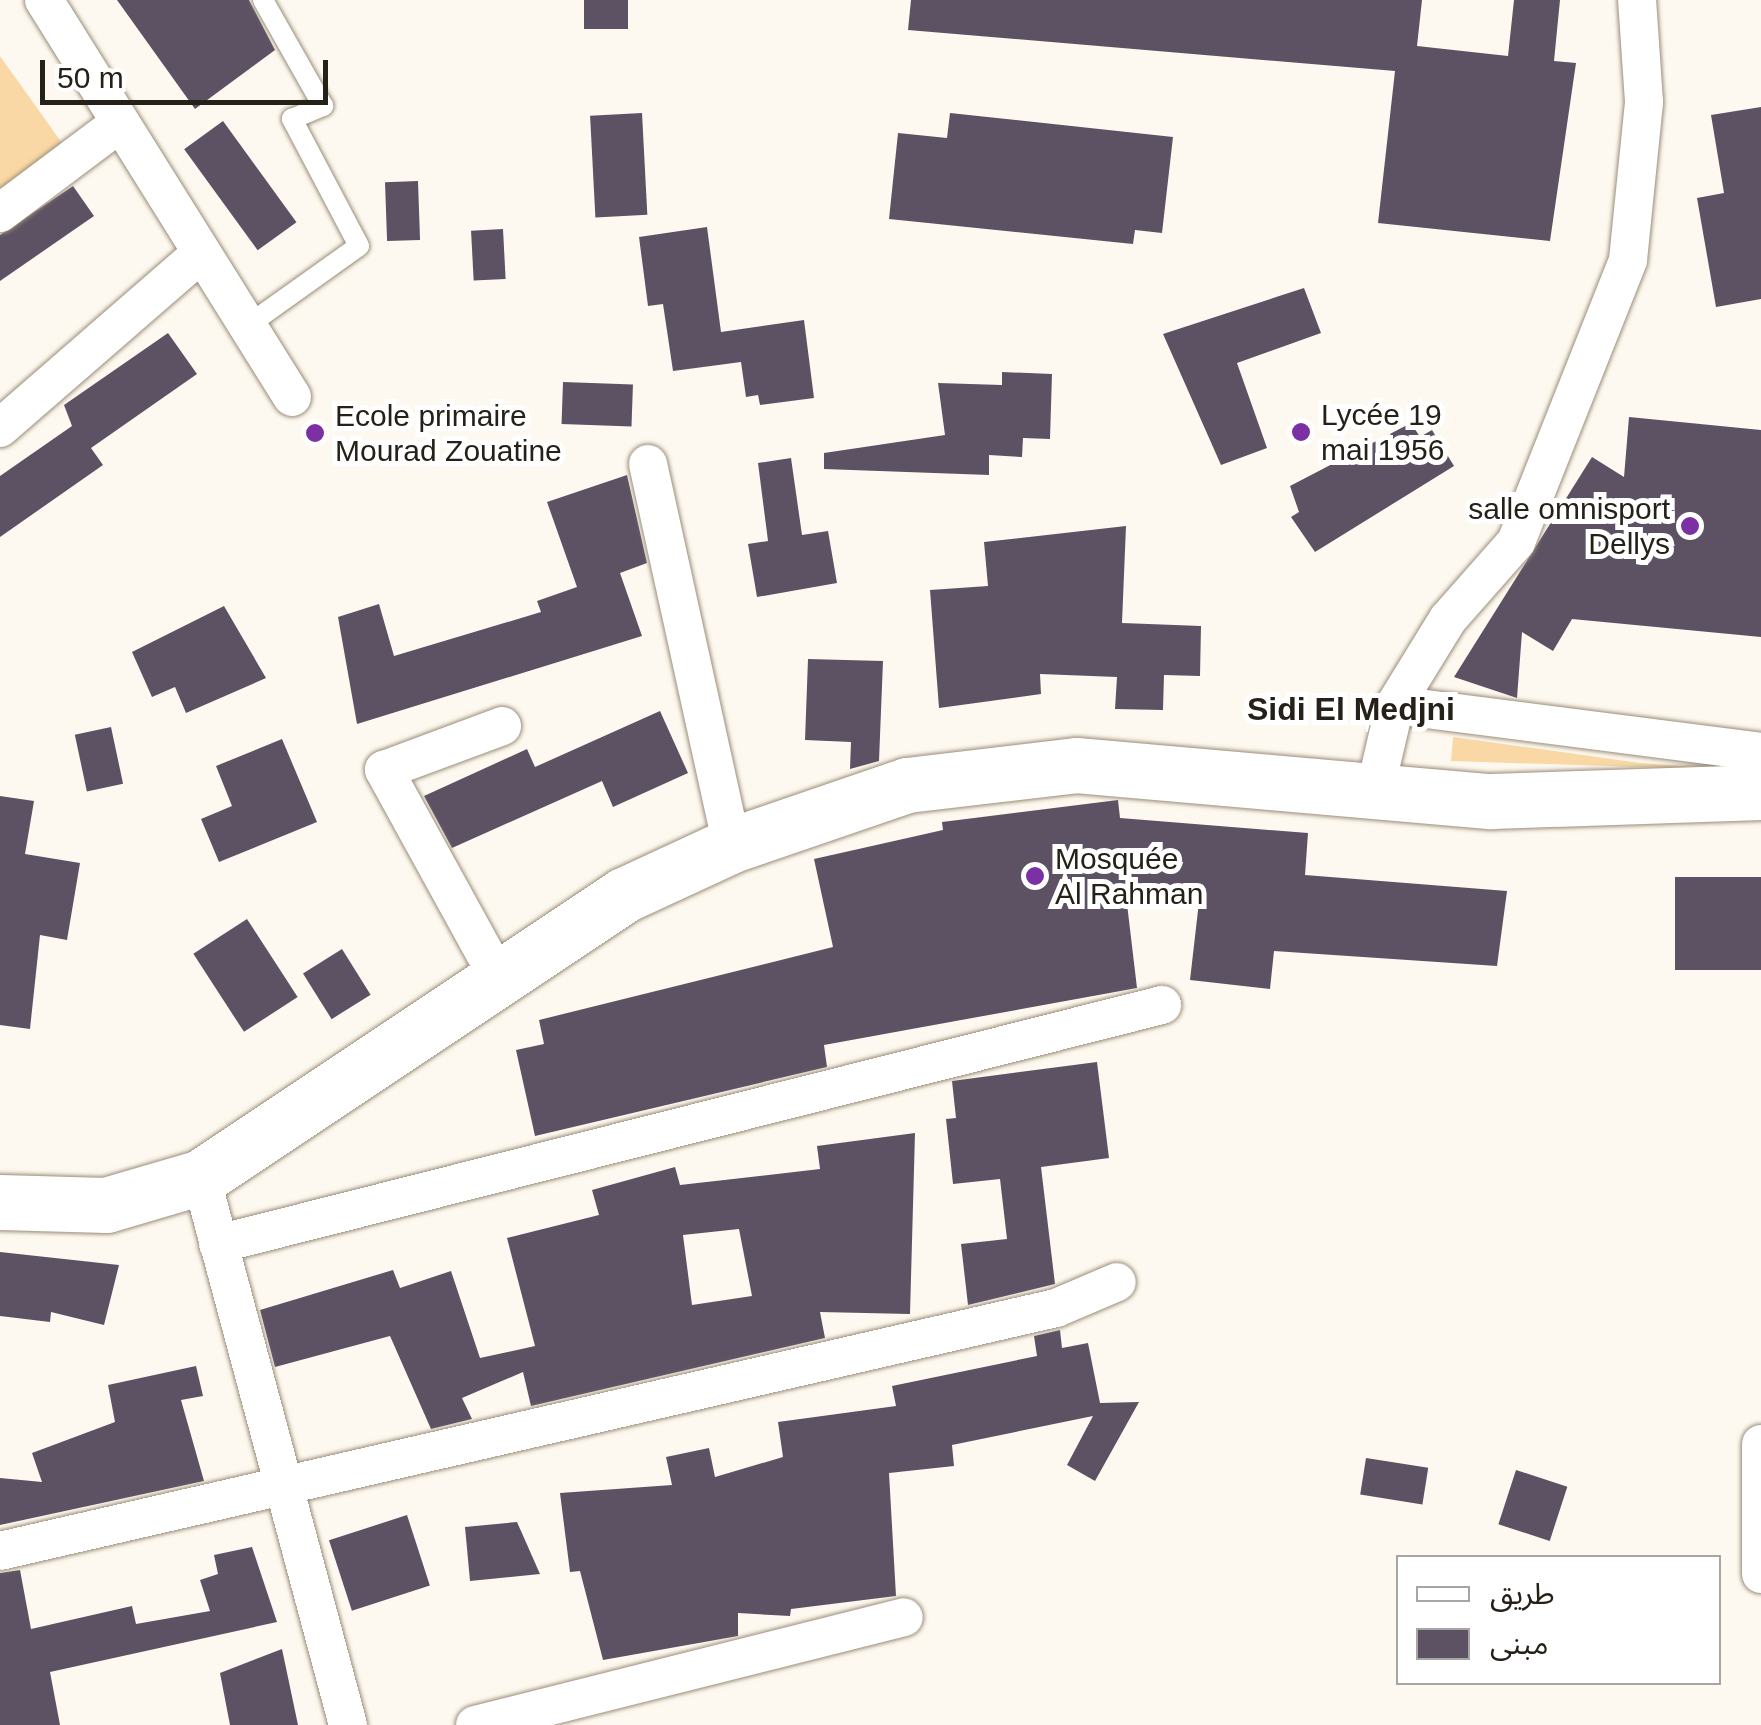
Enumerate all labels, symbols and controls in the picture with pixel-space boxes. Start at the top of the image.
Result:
scale bar [45,40,332,102]
text: 50 m [57,61,124,94]
place label: Lycée 19 mai 1956 [1321,397,1444,468]
place label: Ecole primaire Mourad Zouatine [335,398,562,468]
marker: Lycée 19 mai 1956 [1290,421,1312,443]
marker: Ecole primaire Mourad Zouatine [304,422,326,444]
place label: salle omnisport Dellys [1468,491,1670,562]
marker: salle omnisport Dellys [1679,515,1701,537]
district label: Sidi El Medjni [1247,690,1455,728]
place label: Mosquée Al Rahman [1055,841,1203,912]
marker: Mosquée Al Rahman [1024,865,1046,887]
legend [1396,1555,1721,1685]
text: طريق [1490,1577,1555,1610]
text: مبنى [1490,1627,1548,1660]

